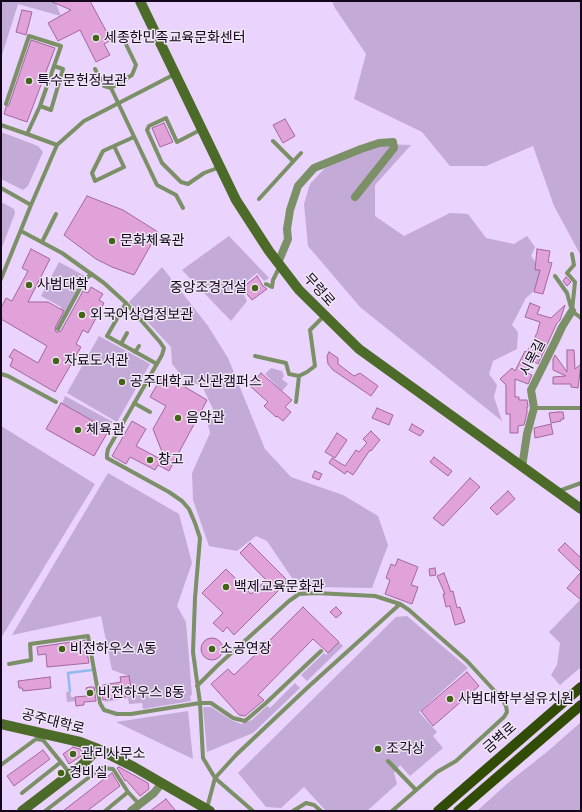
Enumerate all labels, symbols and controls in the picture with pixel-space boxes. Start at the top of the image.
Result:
place label: 세종한민족교육문화센터 [104,30,246,46]
marker: 세종한민족교육문화센터 [91,33,101,43]
place label: 특수문헌정보관 [37,73,127,89]
marker: 특수문헌정보관 [24,76,34,86]
place label: 문화체육관 [120,233,184,249]
marker: 문화체육관 [107,236,117,246]
street label: 무령로 [300,270,338,310]
place label: 사범대학 [37,277,89,293]
marker: 사범대학 [24,280,34,290]
place label: 중앙조경건설 [170,280,247,296]
marker: 중앙조경건설 [250,283,260,293]
place label: 외국어상업정보관 [90,307,193,323]
marker: 외국어상업정보관 [77,310,87,320]
street label: 시목길 [517,337,549,379]
place label: 자료도서관 [64,353,128,369]
marker: 자료도서관 [51,356,61,366]
place label: 공주대학교 신관캠퍼스 [130,374,262,390]
marker: 공주대학교 신관캠퍼스 [117,377,127,387]
place label: 음악관 [186,410,225,426]
marker: 음악관 [173,413,183,423]
place label: 체육관 [86,422,125,438]
marker: 체육관 [73,425,83,435]
place label: 창고 [158,452,184,468]
marker: 창고 [145,455,155,465]
place label: 백제교육문화관 [234,579,324,595]
marker: 백제교육문화관 [221,582,231,592]
place label: 비전하우스 A동 [70,641,157,657]
place label: 소공연장 [220,641,272,657]
marker: 비전하우스 A동 [57,644,67,654]
marker: 소공연장 [207,644,217,654]
place label: 비전하우스 B동 [98,685,185,701]
marker: 비전하우스 B동 [85,688,95,698]
place label: 사범대학부설유치원 [458,691,574,707]
marker: 사범대학부설유치원 [445,694,455,704]
street label: 공주대학로 [20,706,86,738]
street label: 금벽로 [480,719,520,757]
place label: 조각상 [386,741,425,757]
marker: 조각상 [373,744,383,754]
place label: 관리사무소 [81,746,145,762]
marker: 관리사무소 [68,749,78,759]
place label: 경비실 [69,765,108,781]
marker: 경비실 [56,768,66,778]

